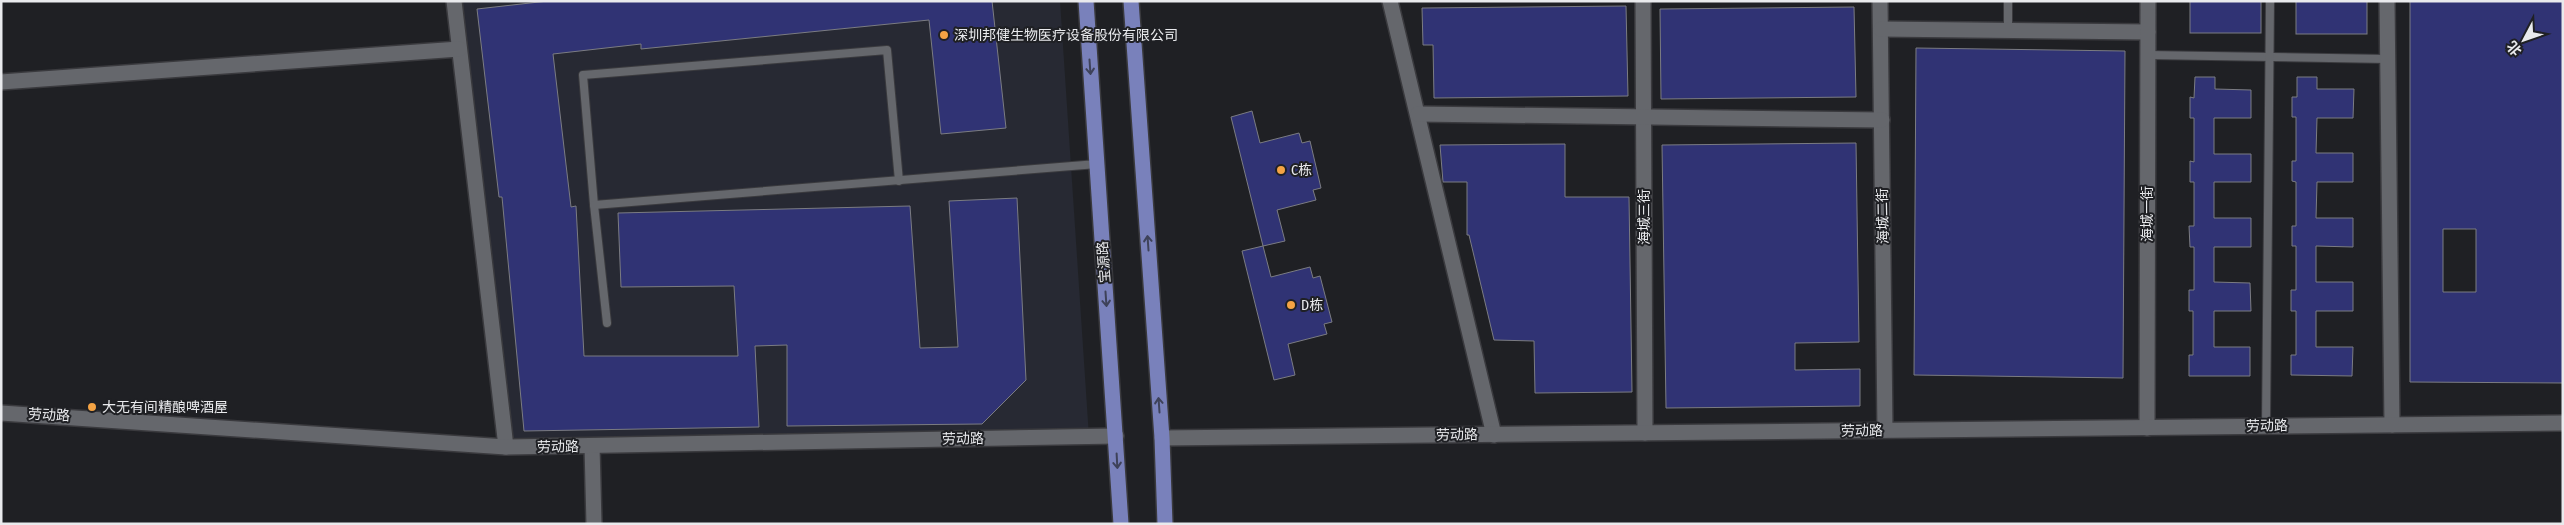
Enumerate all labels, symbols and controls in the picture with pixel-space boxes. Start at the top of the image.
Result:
north arrow [2499,15,2549,65]
place label: 深圳邦健生物医疗设备股份有限公司 [954,27,1178,44]
marker: 深圳邦健生物医疗设备股份有限公司 [938,29,950,41]
text: 北 [2504,37,2526,59]
one-way arrow [1086,59,1095,75]
place label: C栋 [1291,162,1312,179]
marker: C栋 [1275,164,1287,176]
street label: 海城一街 [2139,186,2156,242]
street label: 海城二街 [1874,188,1892,244]
street label: 海城三街 [1636,189,1653,245]
one-way arrow [1143,235,1153,251]
street label: 宝源路 [1094,240,1114,284]
one-way arrow [1102,291,1111,307]
place label: D栋 [1301,297,1323,314]
marker: D栋 [1285,299,1297,311]
one-way arrow [1155,397,1164,413]
place label: 大无有间精酿啤酒屋 [102,399,228,416]
marker: 大无有间精酿啤酒屋 [86,401,98,413]
street label: 劳动路 [28,405,70,425]
street label: 劳动路 [2246,417,2288,435]
street label: 劳动路 [1841,422,1883,440]
street label: 劳动路 [1436,426,1478,444]
street label: 劳动路 [942,430,984,448]
street label: 劳动路 [537,438,579,456]
one-way arrow [1113,453,1122,469]

